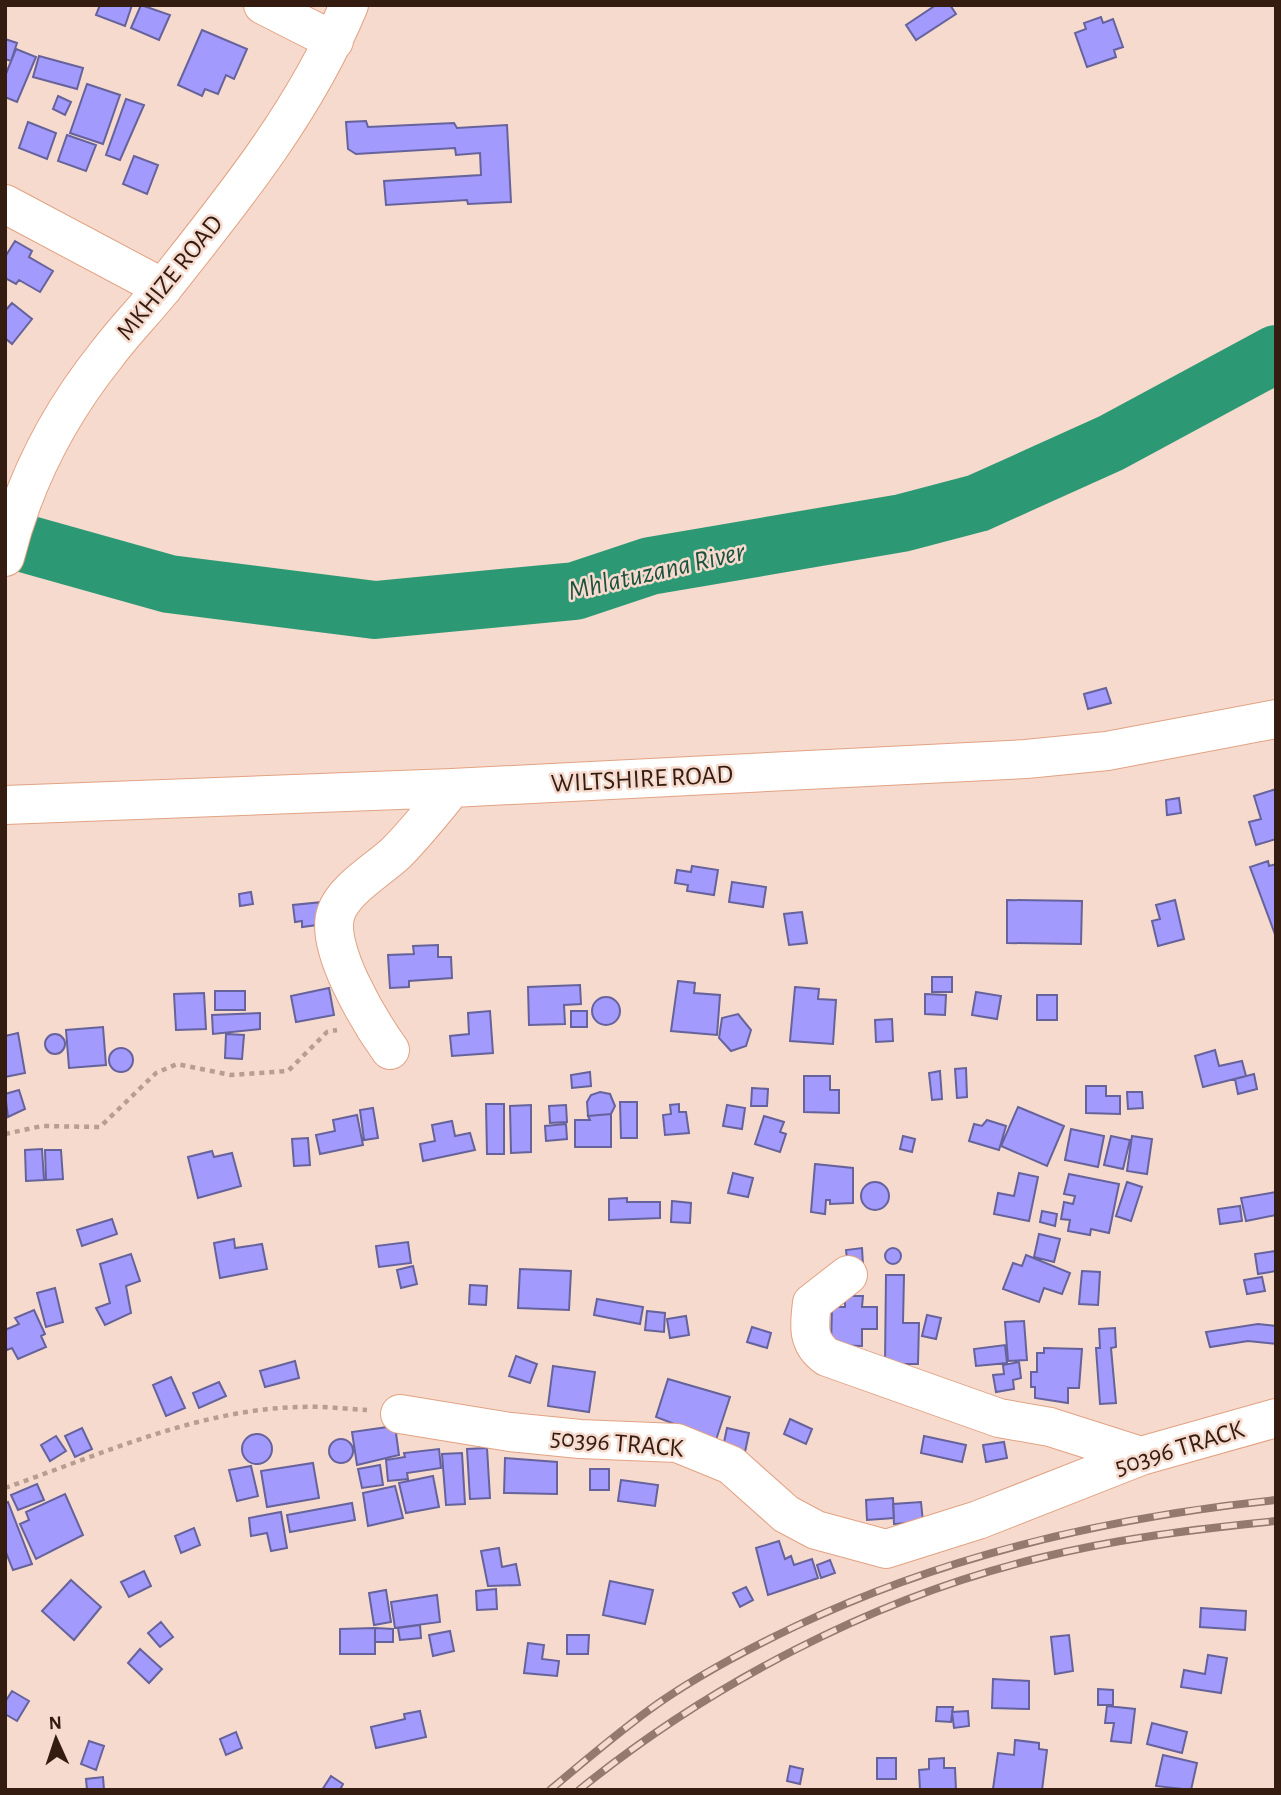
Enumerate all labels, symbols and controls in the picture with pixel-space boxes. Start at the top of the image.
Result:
street label: MKHIZE ROAD [112,210,228,345]
water label: Mhlatuzana River [565,538,748,606]
street label: WILTSHIRE ROAD [550,761,734,797]
street label: 50396 TRACK [1112,1416,1248,1480]
street label: 50396 TRACK [549,1424,685,1462]
north arrow [21,1704,91,1774]
text: N [48,1714,62,1733]

